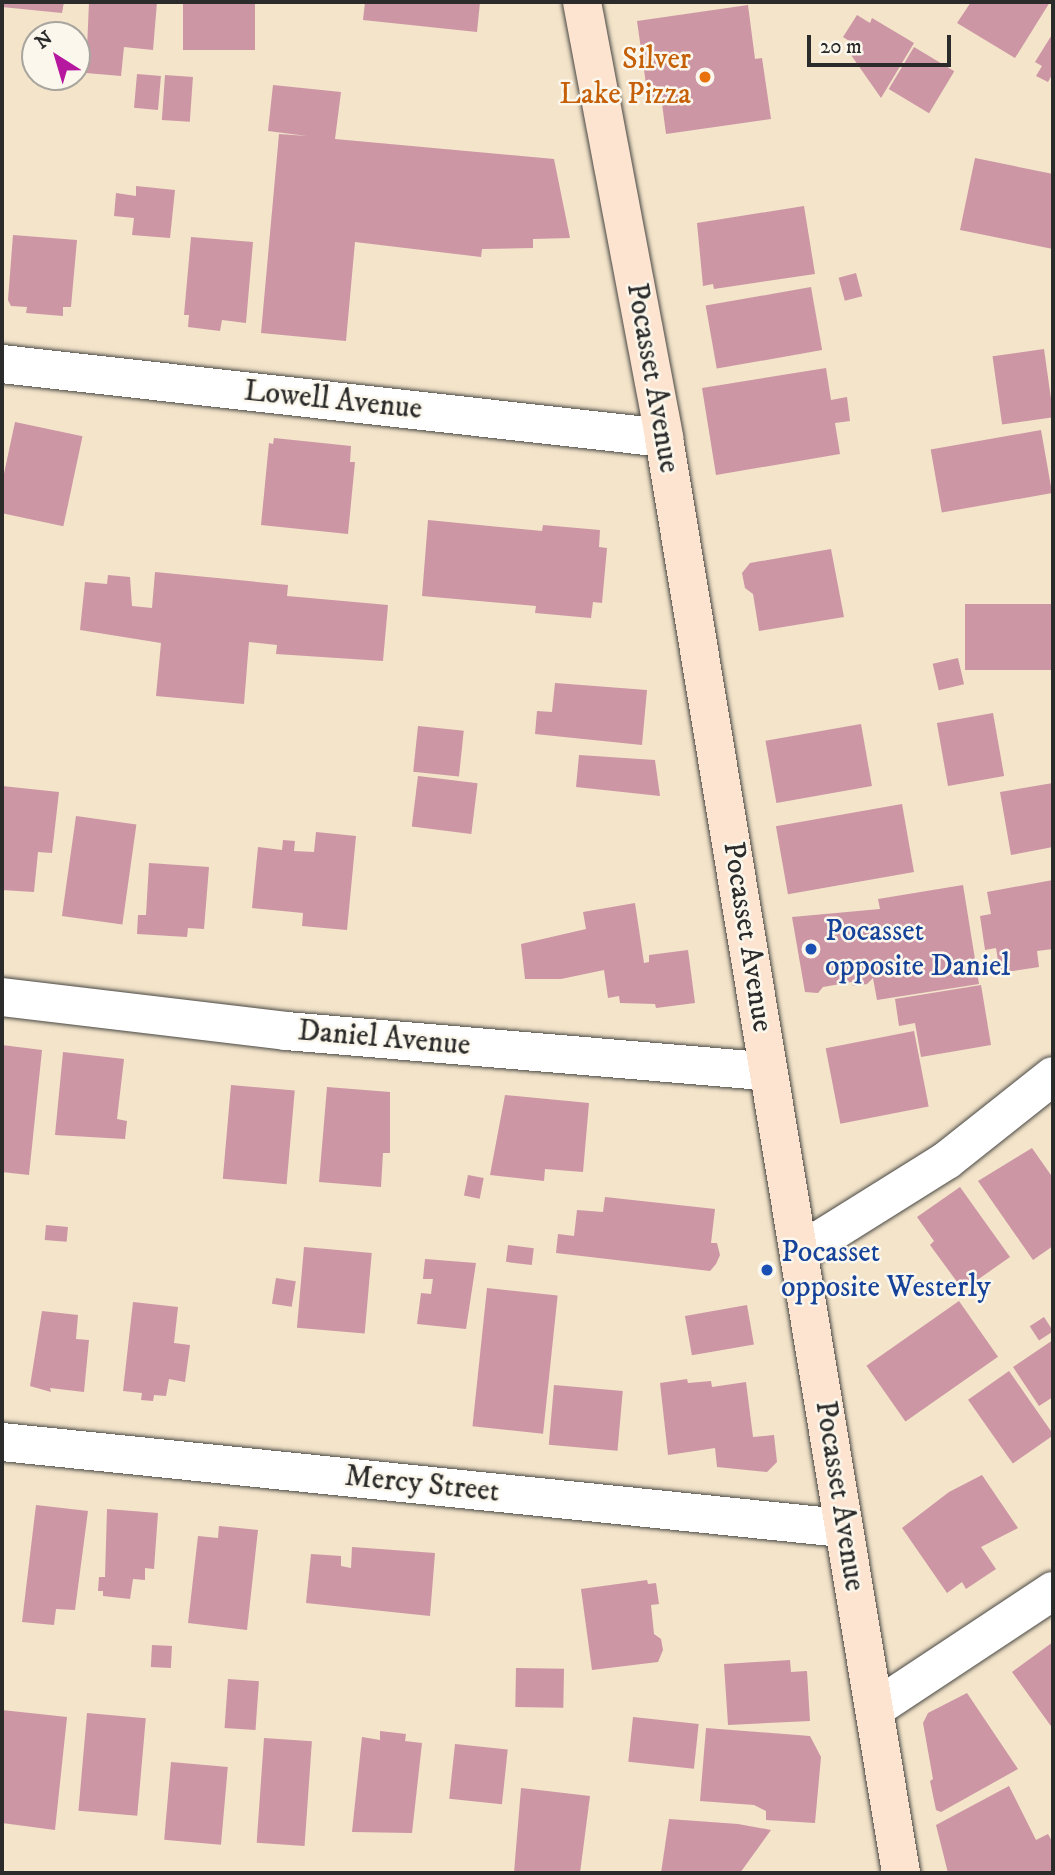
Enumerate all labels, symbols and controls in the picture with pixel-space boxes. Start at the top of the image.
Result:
north arrow [21,21,91,91]
scale bar [810,21,954,65]
text: N [31,27,57,54]
text: 20 m [820,34,862,60]
place label: Silver Lake Pizza [559,42,691,112]
marker: Silver Lake Pizza [697,69,713,85]
street label: Pocasset Avenue [618,280,686,476]
street label: Lowell Avenue [242,374,424,428]
street label: Pocasset Avenue [714,839,780,1035]
place label: Pocasset opposite Daniel [825,914,1010,984]
marker: Pocasset opposite Daniel [803,941,819,957]
street label: Daniel Avenue [296,1014,472,1064]
place label: Pocasset opposite Westerly [781,1235,991,1306]
marker: Pocasset opposite Westerly [759,1262,775,1278]
street label: Pocasset Avenue [806,1398,872,1594]
street label: Mercy Street [343,1459,501,1511]

